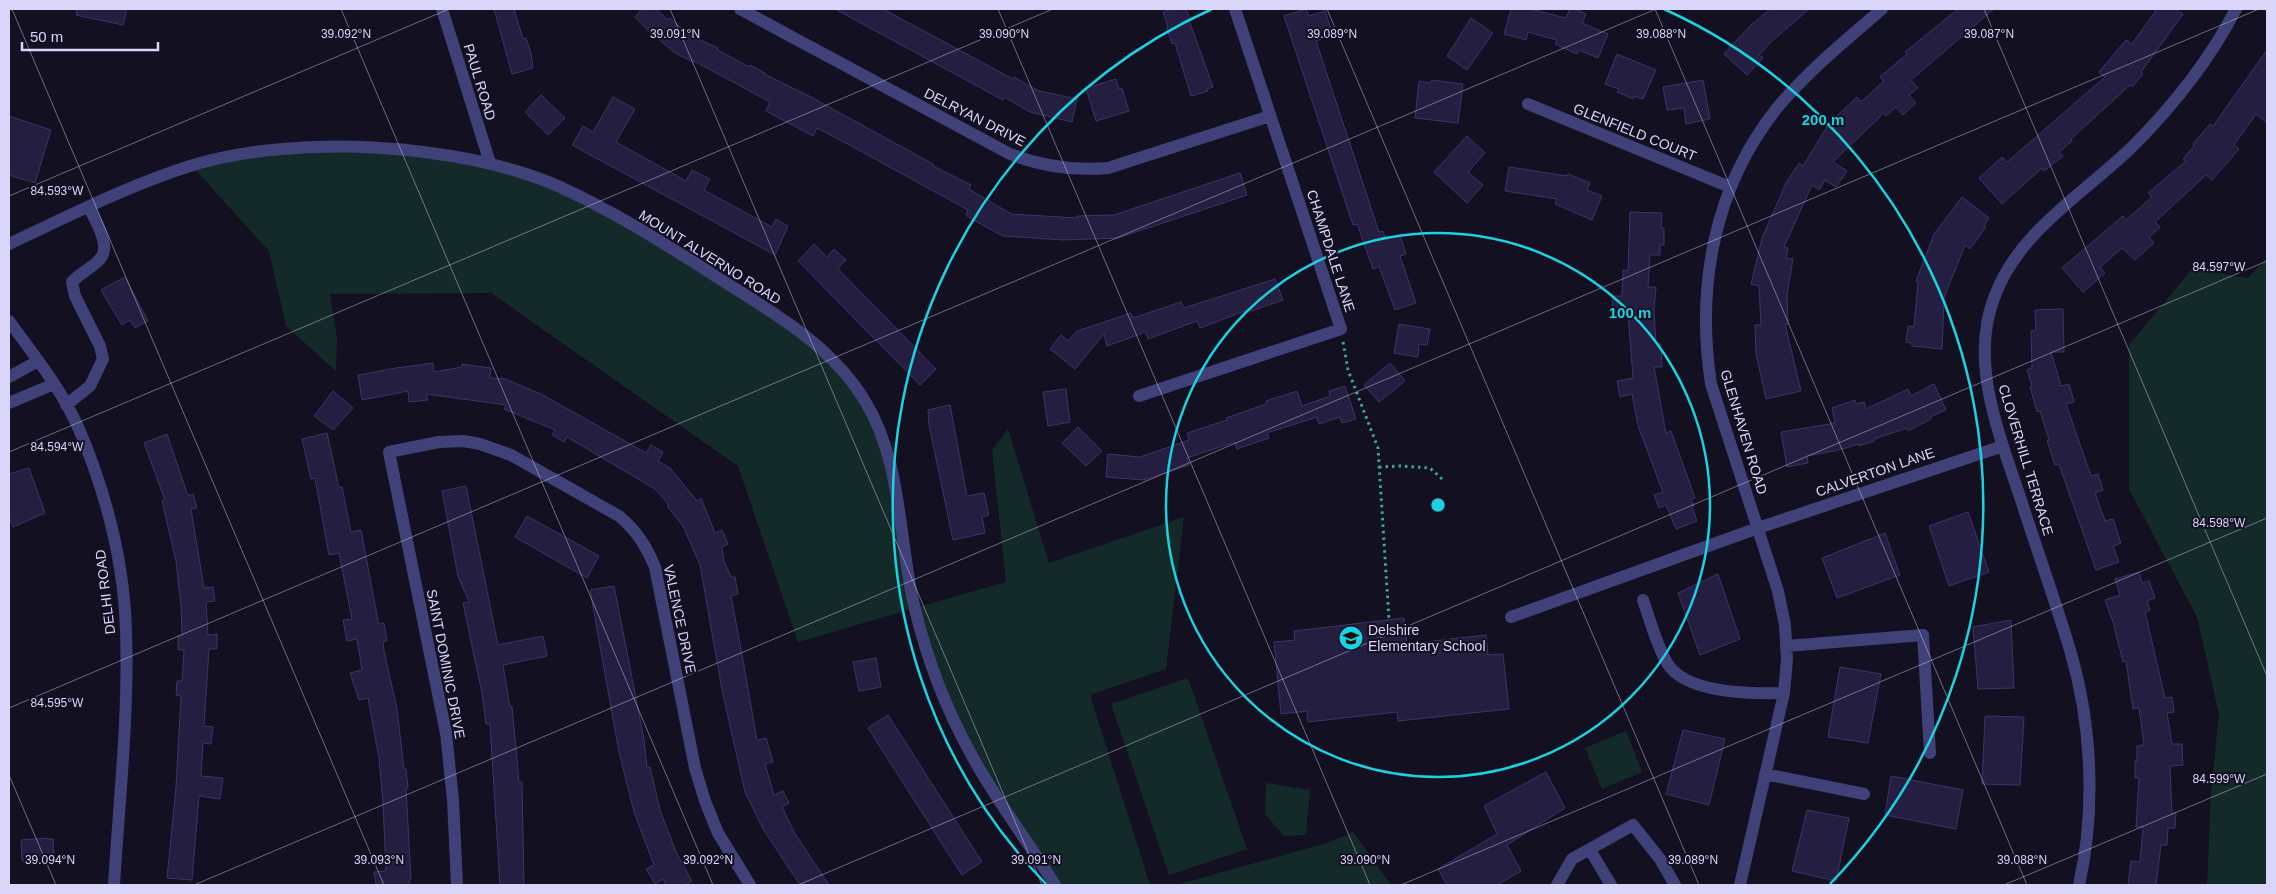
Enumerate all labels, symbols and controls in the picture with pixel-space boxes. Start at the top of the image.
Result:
scale bar [22,20,159,52]
text: 39.092°N [321,27,371,41]
text: 39.091°N [650,27,700,41]
text: 39.090°N [979,27,1029,41]
text: 39.089°N [1307,27,1357,41]
text: 39.088°N [1636,27,1686,41]
text: 39.087°N [1964,27,2014,41]
text: 50 m [30,28,63,45]
street label: PAUL ROAD [461,42,499,122]
street label: DELRYAN DRIVE [922,85,1028,149]
street label: GLENFIELD COURT [1571,100,1699,164]
text: 200 m [1802,111,1844,128]
text: 84.593°W [31,184,84,198]
street label: CHAMPDALE LANE [1304,188,1358,314]
street label: MOUNT ALVERNO ROAD [636,207,784,307]
text: 84.597°W [2193,260,2246,274]
text: 100 m [1609,304,1651,321]
street label: GLENHAVEN ROAD [1717,368,1771,496]
street label: CLOVERHILL TERRACE [1995,383,2057,537]
text: 84.594°W [31,440,84,454]
street label: CALVERTON LANE [1814,444,1936,500]
centre of rings [1429,496,1447,514]
text: 84.598°W [2193,516,2246,530]
street label: DELHI ROAD [92,549,118,635]
street label: VALENCE DRIVE [661,563,699,675]
street label: SAINT DOMINIC DRIVE [424,588,468,740]
place label: Delshire Elementary School [1368,622,1486,654]
school or university icon: Delshire Elementary School [1338,625,1364,651]
text: 84.595°W [31,696,84,710]
text: 84.599°W [2193,772,2246,786]
text: 39.094°N [25,853,75,867]
text: 39.093°N [354,853,404,867]
text: 39.092°N [683,853,733,867]
text: 39.091°N [1011,853,1061,867]
text: 39.090°N [1340,853,1390,867]
text: 39.089°N [1668,853,1718,867]
text: 39.088°N [1997,853,2047,867]

